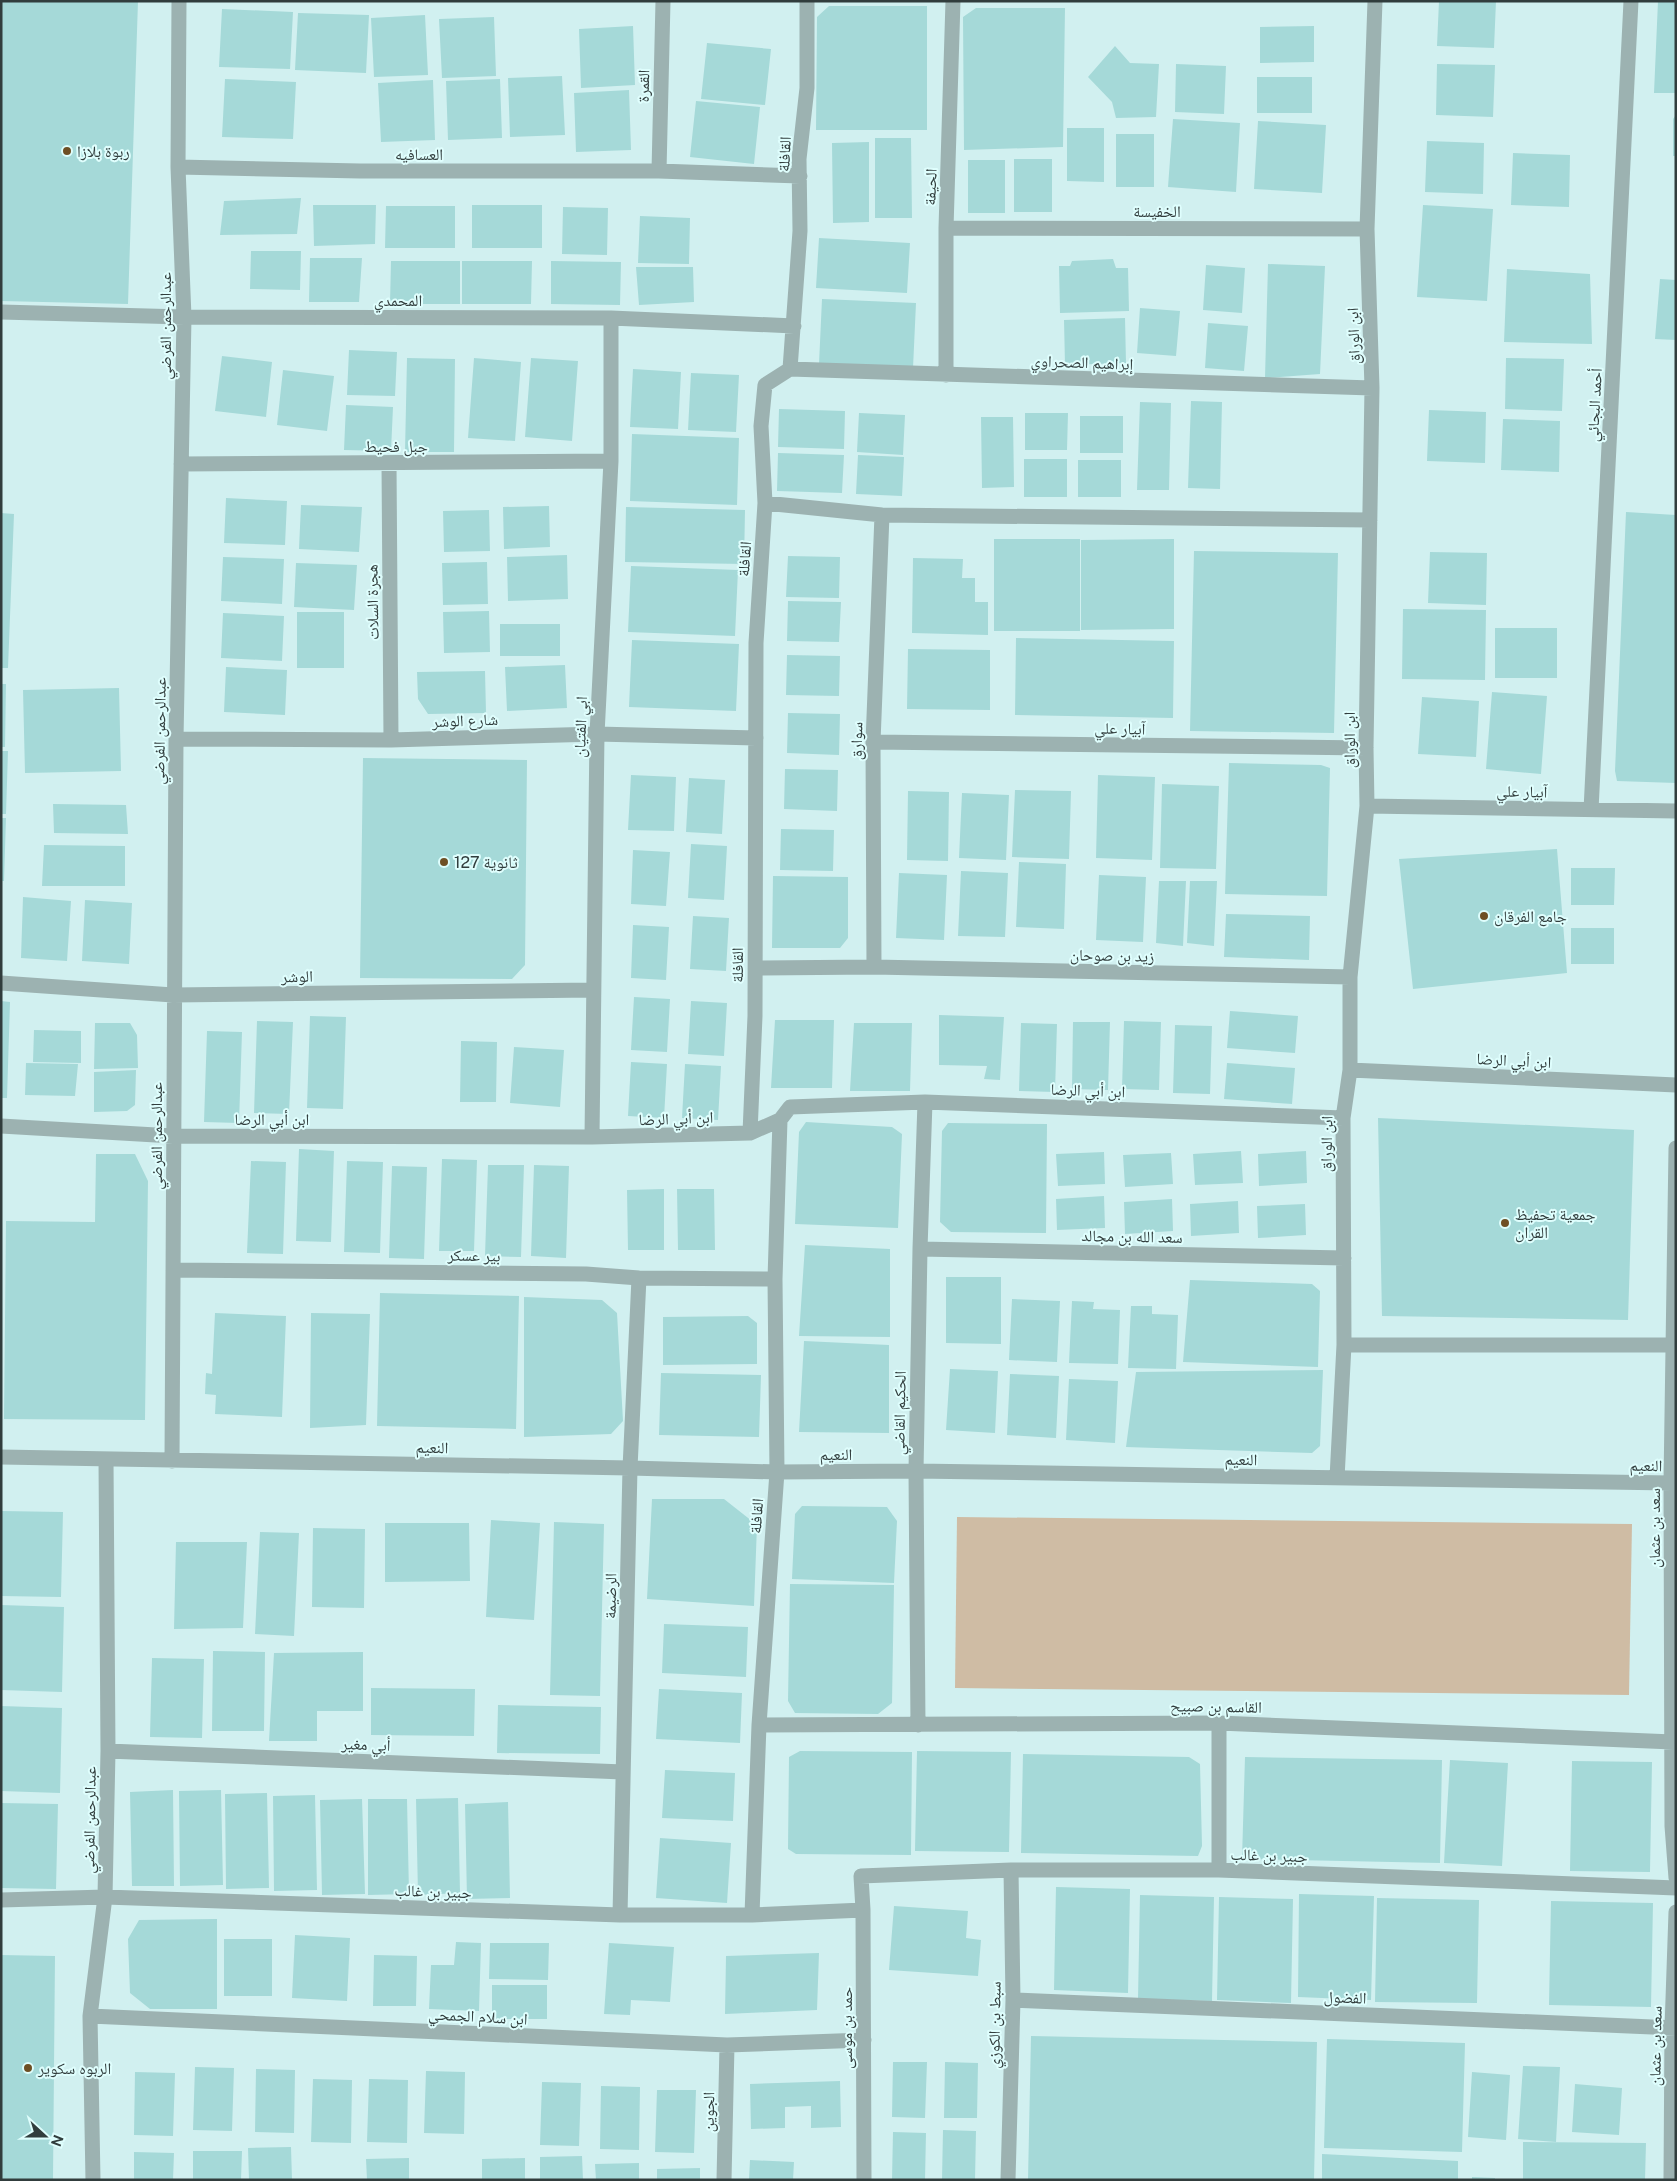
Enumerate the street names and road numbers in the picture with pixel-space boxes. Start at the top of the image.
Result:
street label: القمرة [634,69,653,103]
street label: القافلة [774,136,795,172]
street label: العسافيه [395,145,443,164]
street label: الحيفة [920,168,941,206]
street label: الخفيسة [1133,202,1181,221]
street label: عبدالرحمن الفرضي [156,272,178,380]
street label: المحمدي [374,291,422,313]
street label: ابن الوراق [1343,307,1365,365]
street label: إبراهيم الصحراوي [1030,351,1134,377]
street label: أحمد البجائي [1583,368,1609,443]
street label: جبل فحيط [364,437,428,457]
street label: القافلة [734,541,755,577]
street label: هجرة السلات [362,564,383,640]
street label: عبدالرحمن الفرضي [149,677,173,785]
street label: ابي الفتيان [570,696,594,758]
street label: شارع الوشر [431,710,498,732]
street label: ابن الوراق [1340,712,1360,768]
street label: آبيار علي [1094,719,1147,742]
street label: سوارق [847,722,867,760]
street label: آبيار علي [1496,782,1549,805]
street label: زيد بن صوحان [1070,945,1154,967]
street label: القافلة [728,947,747,983]
street label: الوشر [280,967,313,986]
street label: ابن أبي الرضا [1476,1049,1552,1075]
street label: ابن أبي الرضا [1050,1080,1126,1104]
street label: عبدالرحمن الفرضي [147,1082,169,1190]
street label: ابن أبي الرضا [638,1108,714,1132]
street label: ابن أبي الرضا [235,1110,309,1132]
street label: ابن الوراق [1317,1116,1337,1172]
street label: سعد الله بن مجالد [1081,1226,1183,1248]
street label: بير عسكر [446,1246,501,1265]
street label: الحكيم القاضي [889,1371,913,1455]
street label: النعيم [415,1438,449,1458]
street label: النعيم [820,1445,852,1465]
street label: النعيم [1224,1450,1258,1470]
street label: النعيم [1629,1456,1663,1476]
street label: سعد بن عثمان [1645,1488,1665,1568]
street label: القافلة [746,1498,767,1534]
street label: الرضيمة [601,1573,620,1619]
street label: القاسم بن صبيح [1170,1696,1262,1718]
street label: أبي مغير [340,1734,391,1758]
street label: عبدالرحمن الفرضي [79,1766,103,1874]
street label: جبير بن غالب [1230,1845,1308,1867]
street label: جبير بن غالب [394,1881,472,1903]
street label: سبط بن الكوزي [984,1981,1008,2069]
street label: حمد بن موسى [837,1987,857,2069]
street label: الفضول [1323,1987,1367,2009]
street label: ابن سلام الجمحي [428,2004,528,2032]
street label: سعد بن عثمان [1645,2006,1667,2086]
street label: الجوين [699,2092,719,2132]

